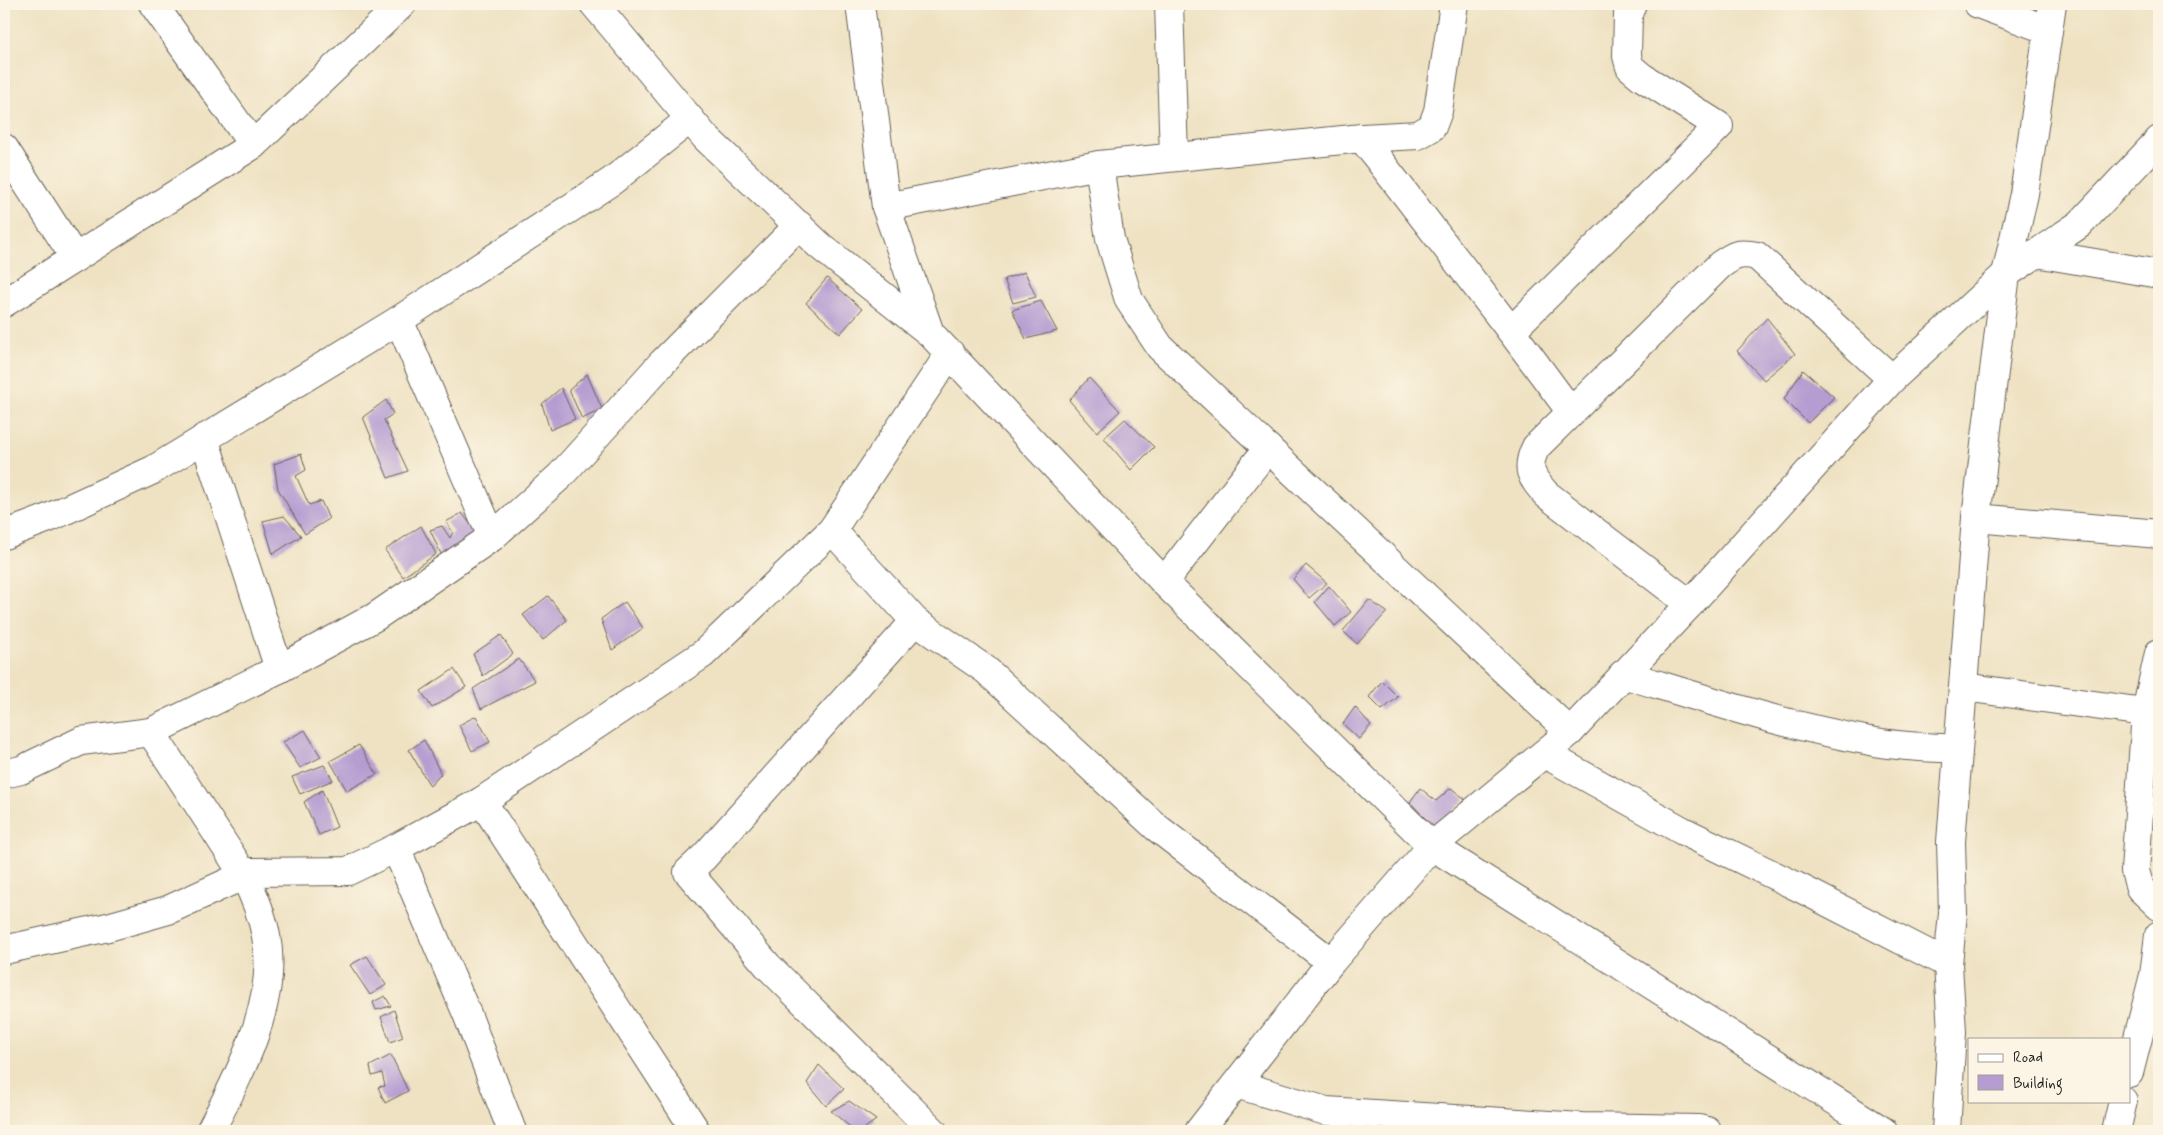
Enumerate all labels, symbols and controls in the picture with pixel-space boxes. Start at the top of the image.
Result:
legend [1968,1038,2130,1102]
text: Road [2013,1048,2043,1068]
text: Building [2013,1074,2063,1095]

